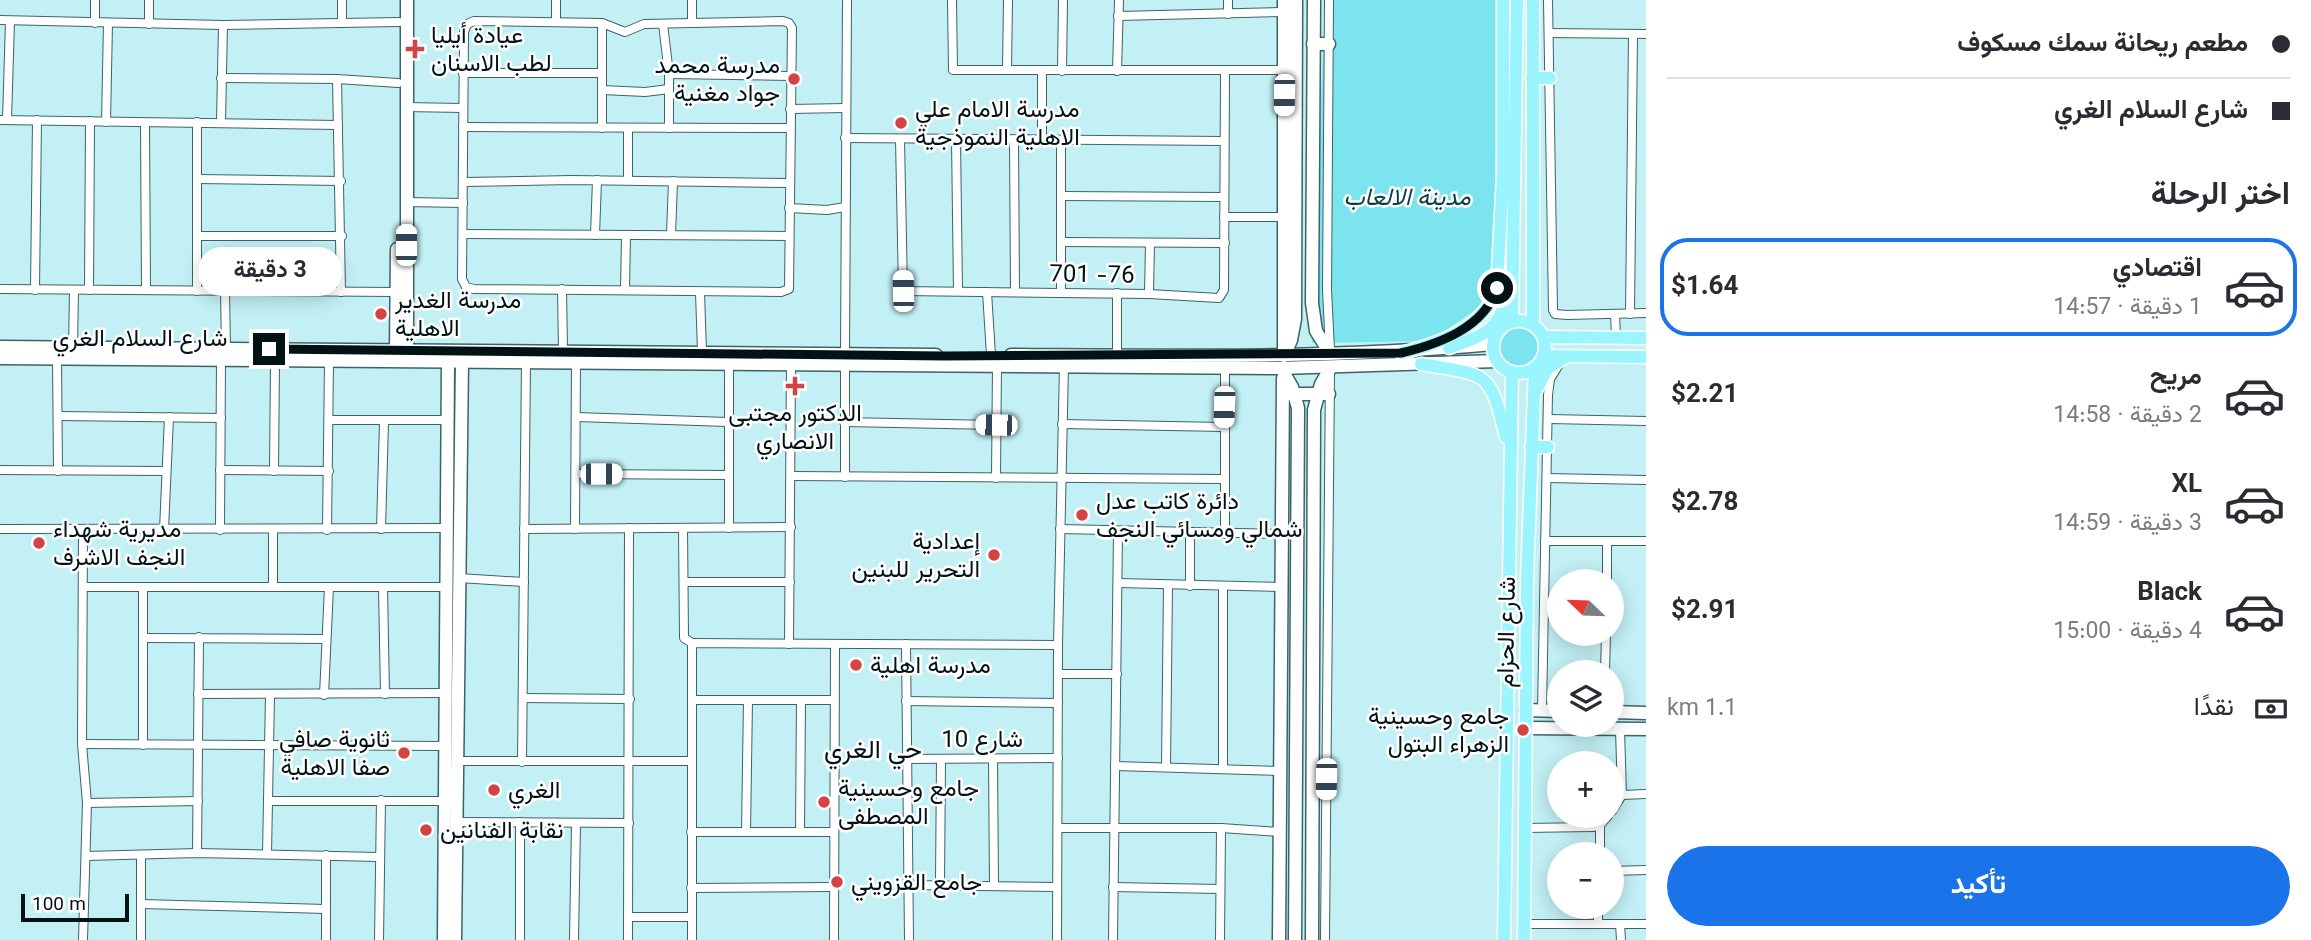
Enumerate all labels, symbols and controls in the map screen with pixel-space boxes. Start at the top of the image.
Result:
place label: عيادة أيليا لطب الاسنان [431,18,552,84]
text: مطعم ريحانة سمك مسكوف [1957,24,2248,65]
marker: عيادة أيليا لطب الاسنان [405,39,425,59]
place label: مدرسة محمد جواد مغنية [655,48,780,114]
marker: مدرسة محمد جواد مغنية [786,71,802,87]
car [1274,74,1295,116]
text: شارع السلام الغري [2054,91,2248,132]
place label: مدرسة الامام علي الاهلية النموذجية [915,92,1080,158]
marker: مدرسة الامام علي الاهلية النموذجية [893,115,909,131]
text: اختر الرحلة [2151,171,2290,221]
park label: مدينة الالعاب [1343,180,1471,218]
car [396,224,417,266]
callout: 3 دقيقة [197,247,341,296]
text: اقتصادي [2113,249,2202,290]
text: 3 دقيقة [233,253,307,289]
street label: 701 -76 [1049,256,1135,296]
icon: car [2223,256,2286,319]
text: $1.64 [1671,267,1738,308]
car [893,270,914,312]
route start [1481,272,1513,304]
place label: مدرسة الغدير الاهلية [394,283,521,349]
text: 1 دقيقة · 14:57 [2053,290,2202,326]
marker: مدرسة الغدير الاهلية [373,306,389,322]
street label: شارع السلام الغري [52,321,228,359]
route end [253,333,285,365]
text: مريح [2150,357,2202,398]
icon: car [2223,364,2286,427]
text: $2.21 [1671,375,1738,416]
marker: الدكتور مجتبى الانصاري [785,376,805,396]
car [1213,386,1236,428]
place label: الدكتور مجتبى الانصاري [728,396,862,462]
text: 2 دقيقة · 14:58 [2053,398,2202,434]
car [975,414,1018,436]
car [581,464,623,485]
text: XL [2171,465,2202,506]
icon: car [2223,472,2286,535]
text: $2.78 [1671,483,1738,524]
place label: دائرة كاتب عدل شمالي ومسائي النجف [1096,484,1303,550]
text: 3 دقيقة · 14:59 [2053,506,2202,542]
marker: دائرة كاتب عدل شمالي ومسائي النجف [1074,507,1090,523]
place label: مديرية شهداء النجف الاشرف [53,512,185,578]
place label: إعدادية التحرير للبنين [851,524,980,590]
marker: مديرية شهداء النجف الاشرف [31,535,47,551]
marker: إعدادية التحرير للبنين [986,547,1002,563]
north arrow [1547,569,1624,646]
map controls [1547,569,1624,919]
text: Black [2137,573,2202,614]
street label: شارع الحزام [1488,576,1528,688]
icon: car [2223,580,2286,643]
text: $2.91 [1671,591,1738,632]
text: 4 دقيقة · 15:00 [2053,614,2202,650]
place label: مدرسة اهلية [870,648,991,686]
marker: مدرسة اهلية [848,657,864,673]
button: layers [1547,660,1624,737]
text: نقدًا [2194,688,2234,729]
icon: cash [2252,690,2290,728]
text: 1.1 km [1667,691,1737,727]
place label: جامع وحسينية الزهراء البتول [1368,699,1509,765]
place label: ثانوية صافي صفا الاهلية [279,722,390,788]
street label: شارع 10 [941,722,1023,760]
marker: جامع وحسينية الزهراء البتول [1515,722,1531,738]
district label: حي الغري [824,731,922,772]
marker: ثانوية صافي صفا الاهلية [396,745,412,761]
button: + [1547,751,1624,828]
car [1316,758,1337,800]
place label: جامع وحسينية المصطفى [838,771,979,837]
place label: الغري [508,773,560,811]
marker: الغري [486,782,502,798]
marker: جامع وحسينية المصطفى [816,794,832,810]
place label: نقابة الفنانين [440,813,564,851]
marker: نقابة الفنانين [418,822,434,838]
button: − [1547,842,1624,919]
button: تأكيد [1667,846,2290,926]
place label: جامع القزويني [851,865,982,903]
marker: جامع القزويني [829,874,845,890]
scale bar [21,891,130,923]
text: 100 m [32,891,86,920]

